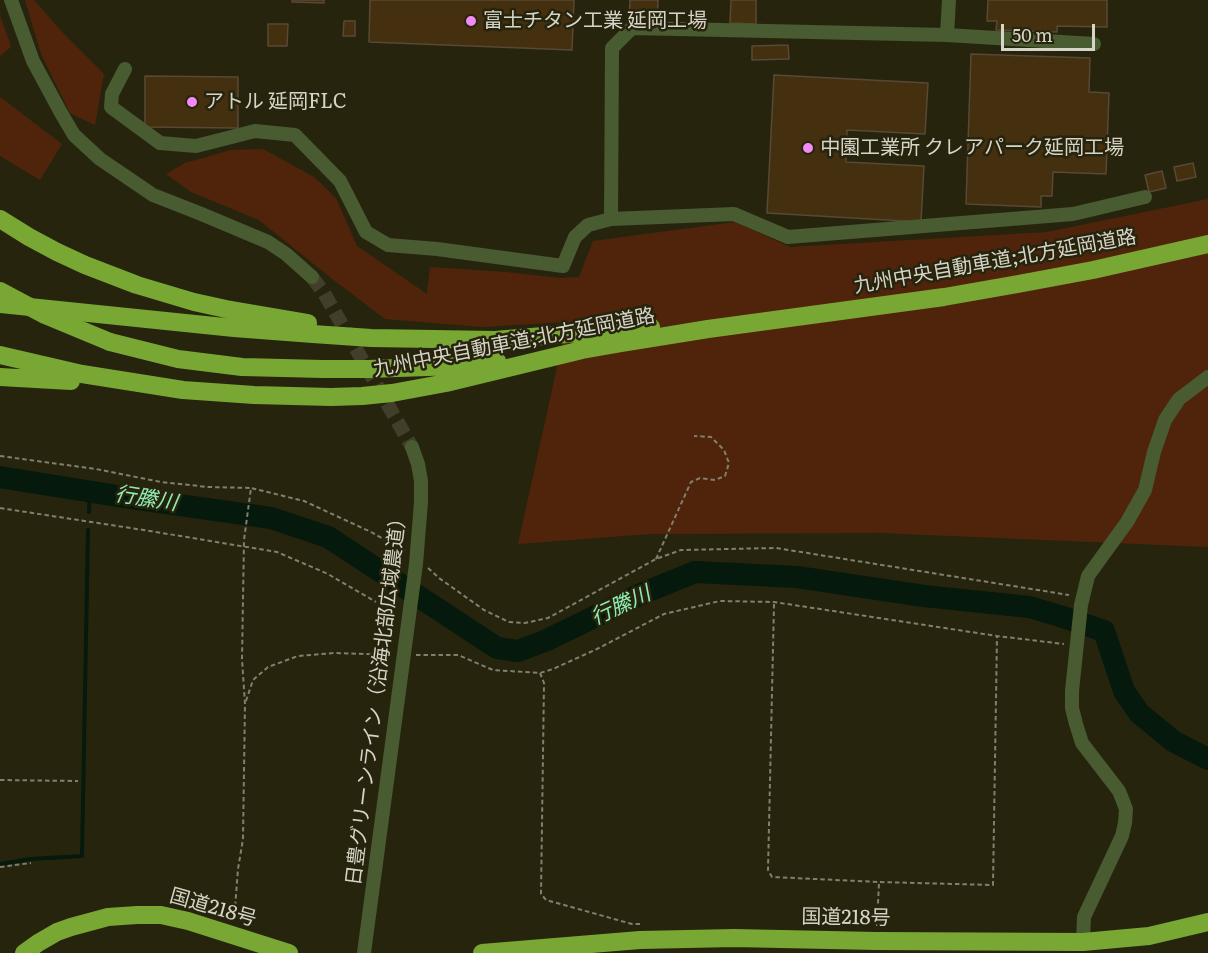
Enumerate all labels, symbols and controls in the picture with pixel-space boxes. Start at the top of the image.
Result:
place label: 富士チタン工業 延岡工場 [483,9,707,33]
scale bar [1004,12,1098,50]
marker: 富士チタン工業 延岡工場 [464,14,478,28]
text: 50 m [1012,21,1053,48]
place label: アトル 延岡FLC [204,90,347,114]
marker: アトル 延岡FLC [185,95,199,109]
place label: 中園工業所 クレアパーク延岡工場 [820,136,1124,160]
marker: 中園工業所 クレアパーク延岡工場 [801,141,815,155]
street label: 九州中央自動車道;北方延岡道路 [852,225,1138,299]
street label: 九州中央自動車道;北方延岡道路 [371,304,657,382]
water label: 行縢川 [113,482,179,516]
street label: 日豊グリーンライン（沿海北部広域農道） [342,507,412,887]
water label: 行縢川 [587,581,655,631]
street label: 国道218号 [167,884,259,932]
street label: 国道218号 [801,905,891,931]

